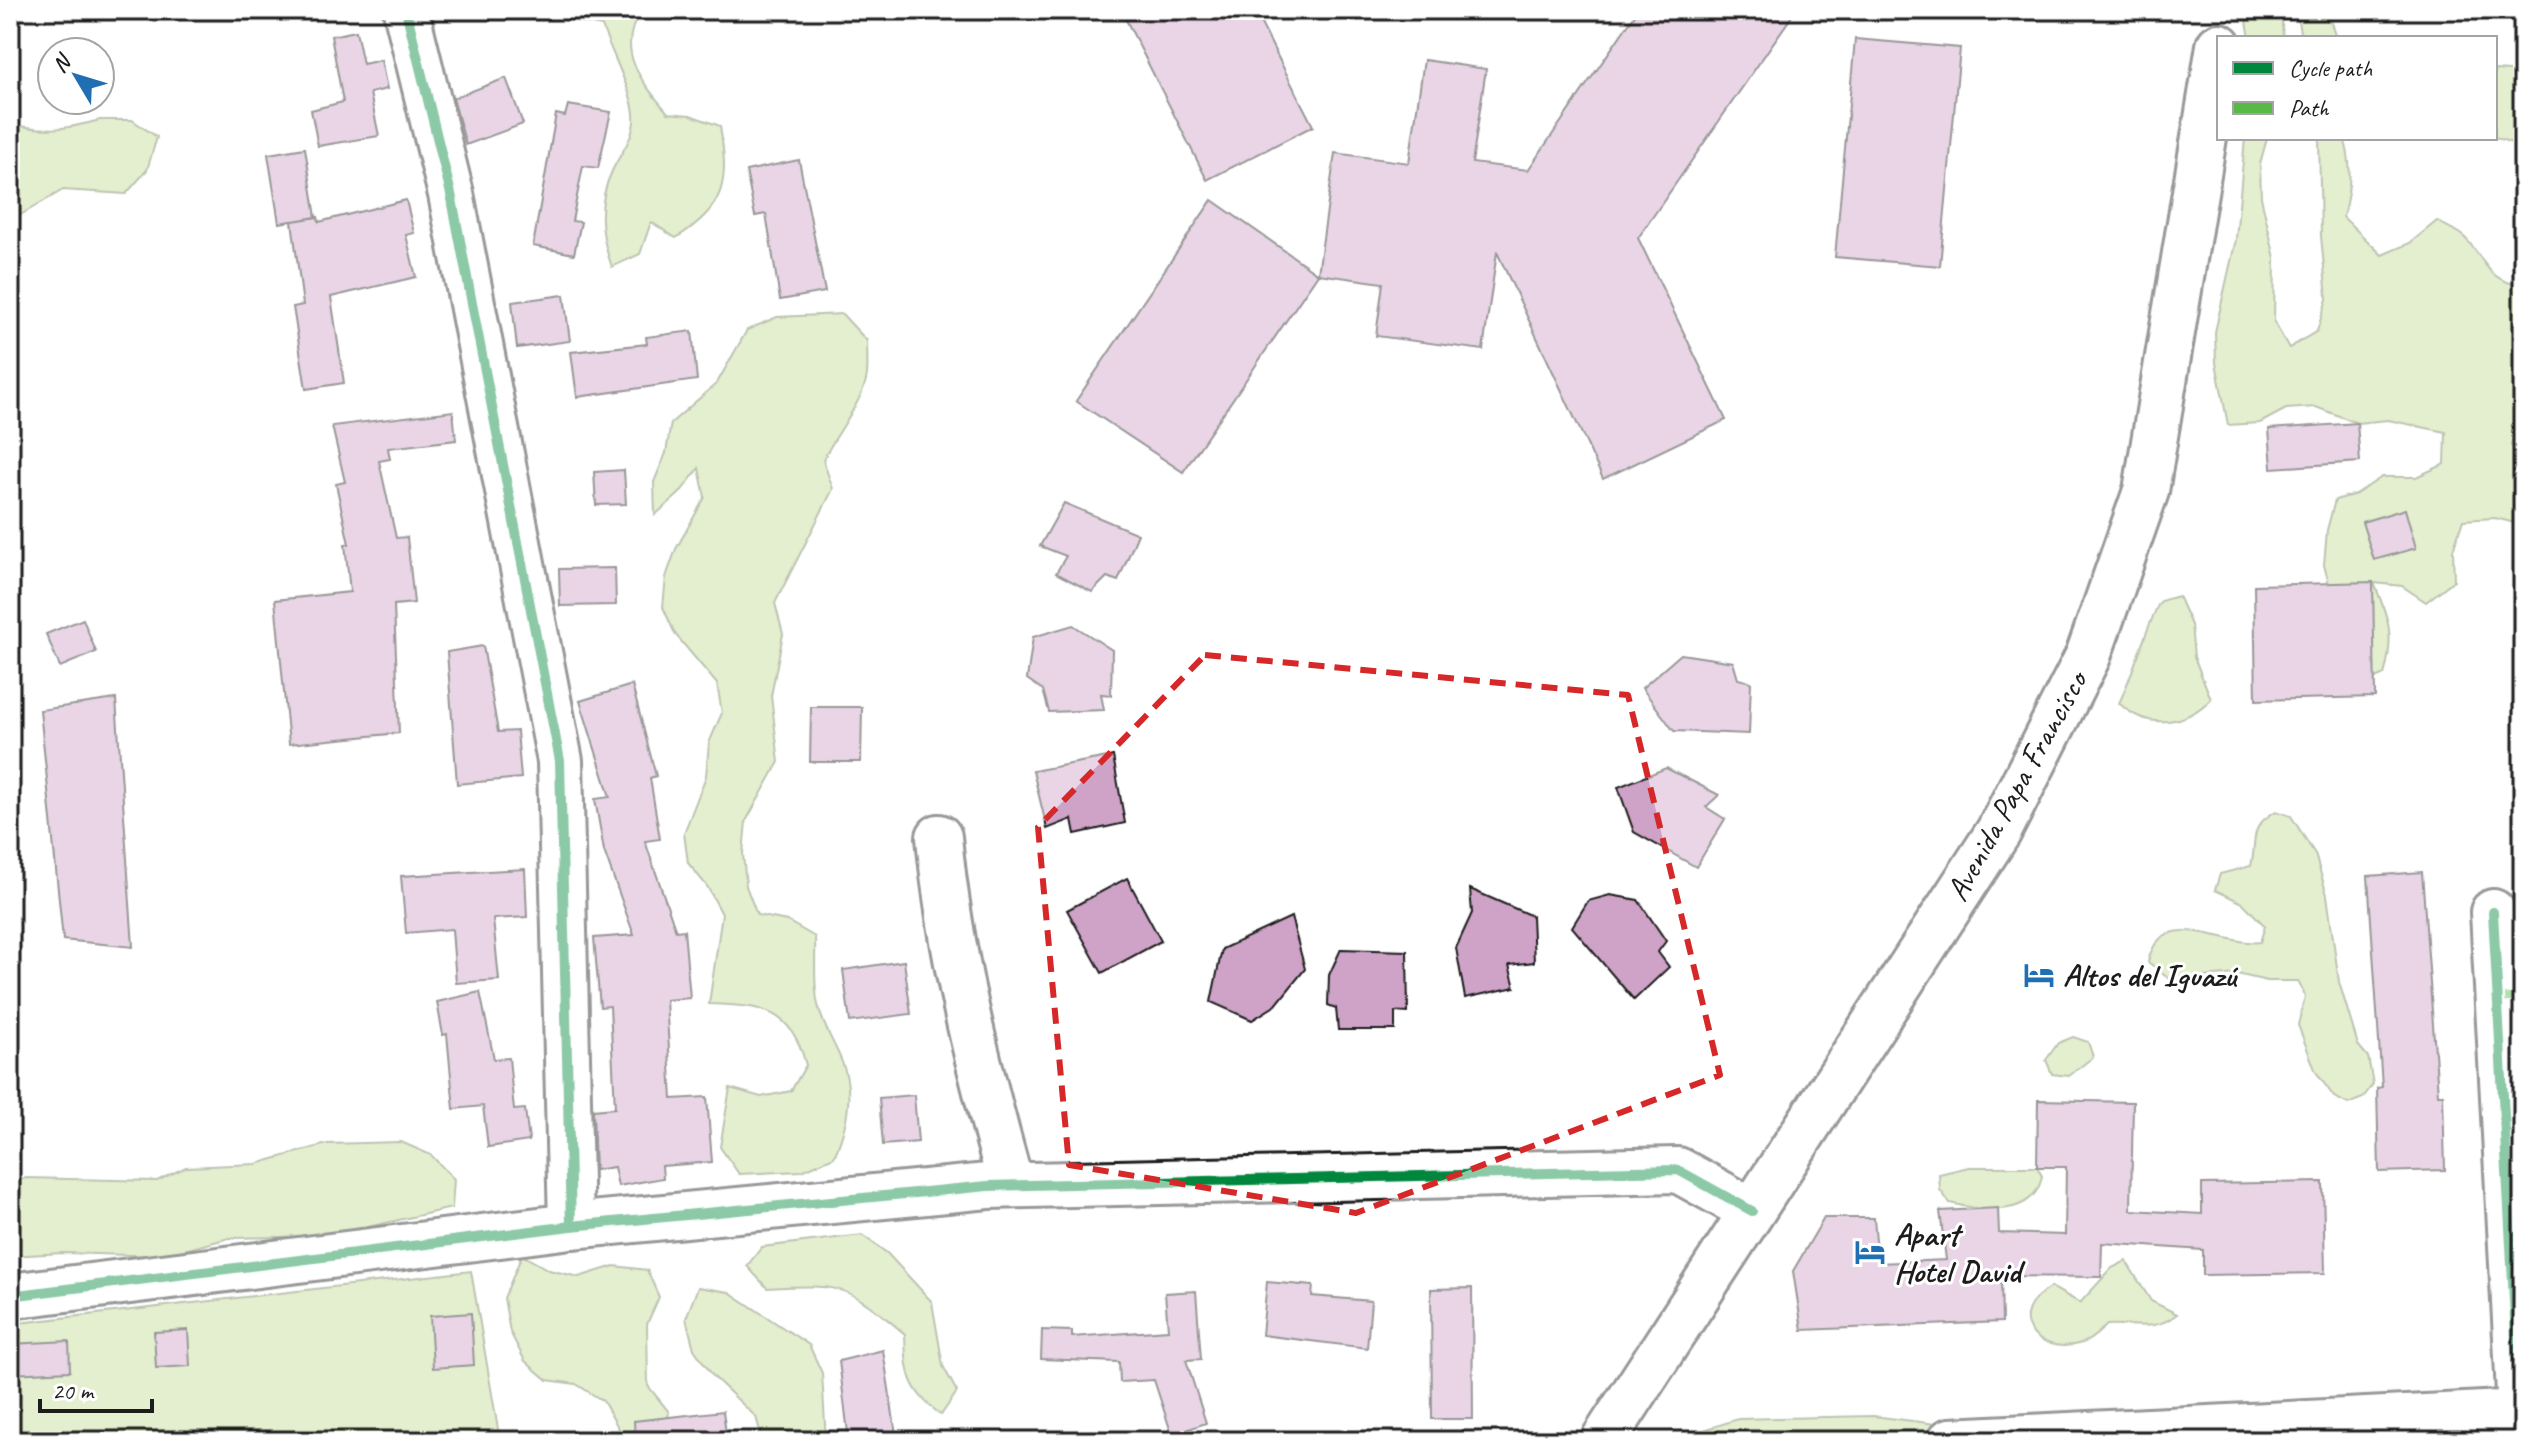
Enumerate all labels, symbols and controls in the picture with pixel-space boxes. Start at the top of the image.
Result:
north arrow [36,36,116,116]
legend [2217,36,2497,140]
text: N [46,48,78,78]
text: Cycle path [2289,53,2373,83]
text: Path [2289,93,2330,123]
street label: Avenida Papa Francisco [1937,661,2098,908]
place label: Altos del Iguazú [2063,955,2239,996]
hotel icon: Altos del Iguazú [2022,958,2056,992]
place label: Apart Hotel David [1894,1214,2026,1292]
hotel icon: Apart Hotel David [1853,1235,1887,1269]
scale bar [40,1363,152,1413]
text: 20 m [52,1376,95,1406]

